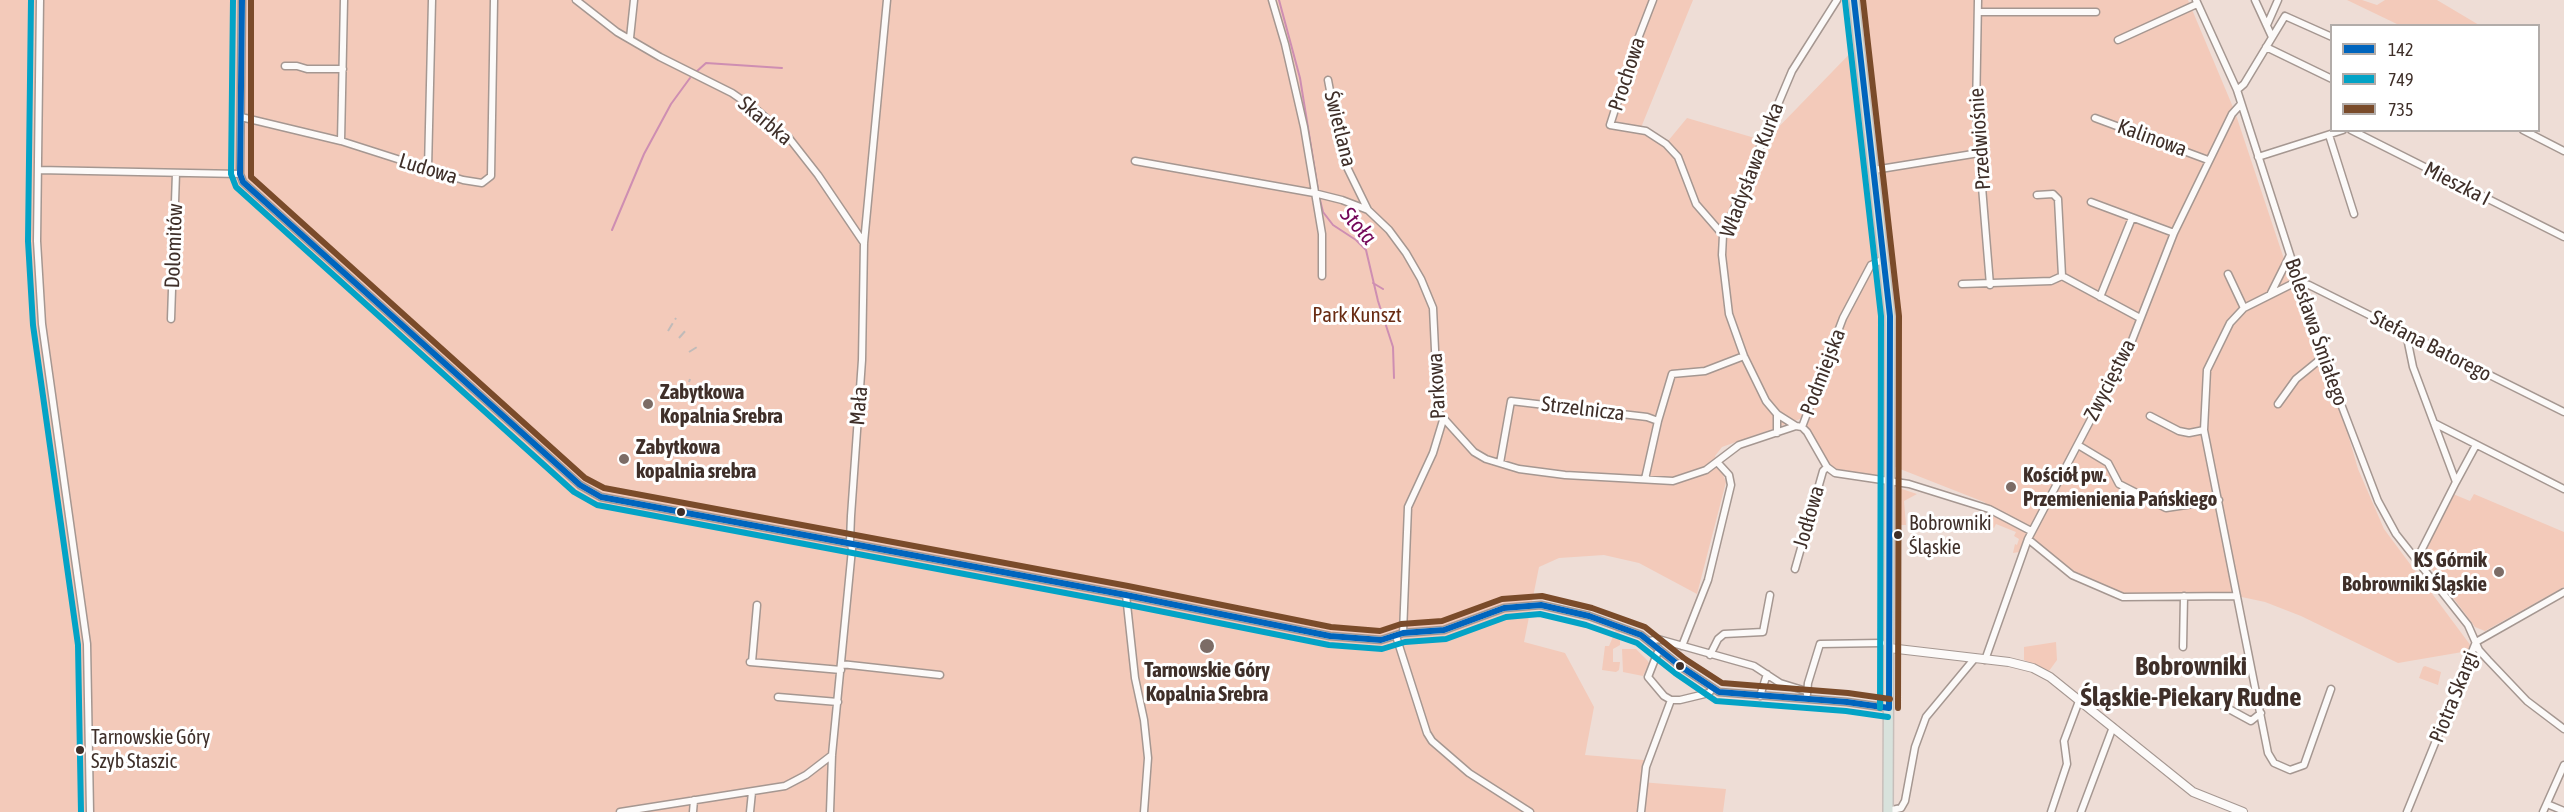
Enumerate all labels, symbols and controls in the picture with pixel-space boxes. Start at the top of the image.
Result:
legend [2330,24,2540,132]
street label: Prochowa [1603,34,1651,114]
text: 142 [2388,39,2413,60]
text: 749 [2388,69,2413,90]
street label: Przedwiośnie [1964,87,1996,191]
street label: Świetlana [1318,89,1362,169]
street label: Skarbka [733,91,797,151]
street label: Władysława Kurka [1715,99,1789,241]
text: 735 [2388,99,2413,120]
street label: Kalinowa [2114,114,2190,162]
street label: Ludowa [396,148,460,190]
street label: Mieszka I [2420,157,2494,211]
water label: Stoła [1334,202,1382,250]
street label: Dolomitów [160,203,188,289]
street label: Bolesława Śmiałego [2279,255,2353,409]
park label: Park Kunszt [1312,302,1402,328]
street label: Stefana Batorego [2366,305,2496,387]
street label: Podmiejska [1795,325,1851,419]
street label: Zwycięstwa [2079,335,2141,425]
street label: Parkowa [1423,352,1451,420]
place label: Zabytkowa Kopalnia Srebra [660,379,783,429]
street label: Mała [845,385,873,427]
street label: Strzelnicza [1540,391,1626,427]
marker: Zabytkowa Kopalnia Srebra [641,397,655,411]
place label: Zabytkowa kopalnia srebra [636,434,756,484]
marker: Zabytkowa kopalnia srebra [617,452,631,466]
place label: Kościół pw. Przemienienia Pańskiego [2023,462,2217,512]
marker: Kościół pw. Przemienienia Pańskiego [2004,480,2018,494]
street label: Jodłowa [1788,483,1830,551]
unlabelled marker [675,506,687,518]
place label: Bobrowniki Śląskie [1909,512,1991,559]
marker: Bobrowniki Śląskie [1892,529,1904,541]
place label: KS Górnik Bobrowniki Śląskie [2342,547,2487,597]
marker: KS Górnik Bobrowniki Śląskie [2492,565,2506,579]
marker: Tarnowskie Góry Kopalnia Srebra [1198,637,1216,655]
street label: Piotra Skargi [2424,648,2484,746]
district label: Bobrowniki Śląskie-Piekary Rudne [2081,650,2301,713]
place label: Tarnowskie Góry Kopalnia Srebra [1144,657,1270,707]
unlabelled marker [1674,660,1686,672]
place label: Tarnowskie Góry Szyb Staszic [91,726,210,773]
marker: Tarnowskie Góry Szyb Staszic [74,744,86,756]

